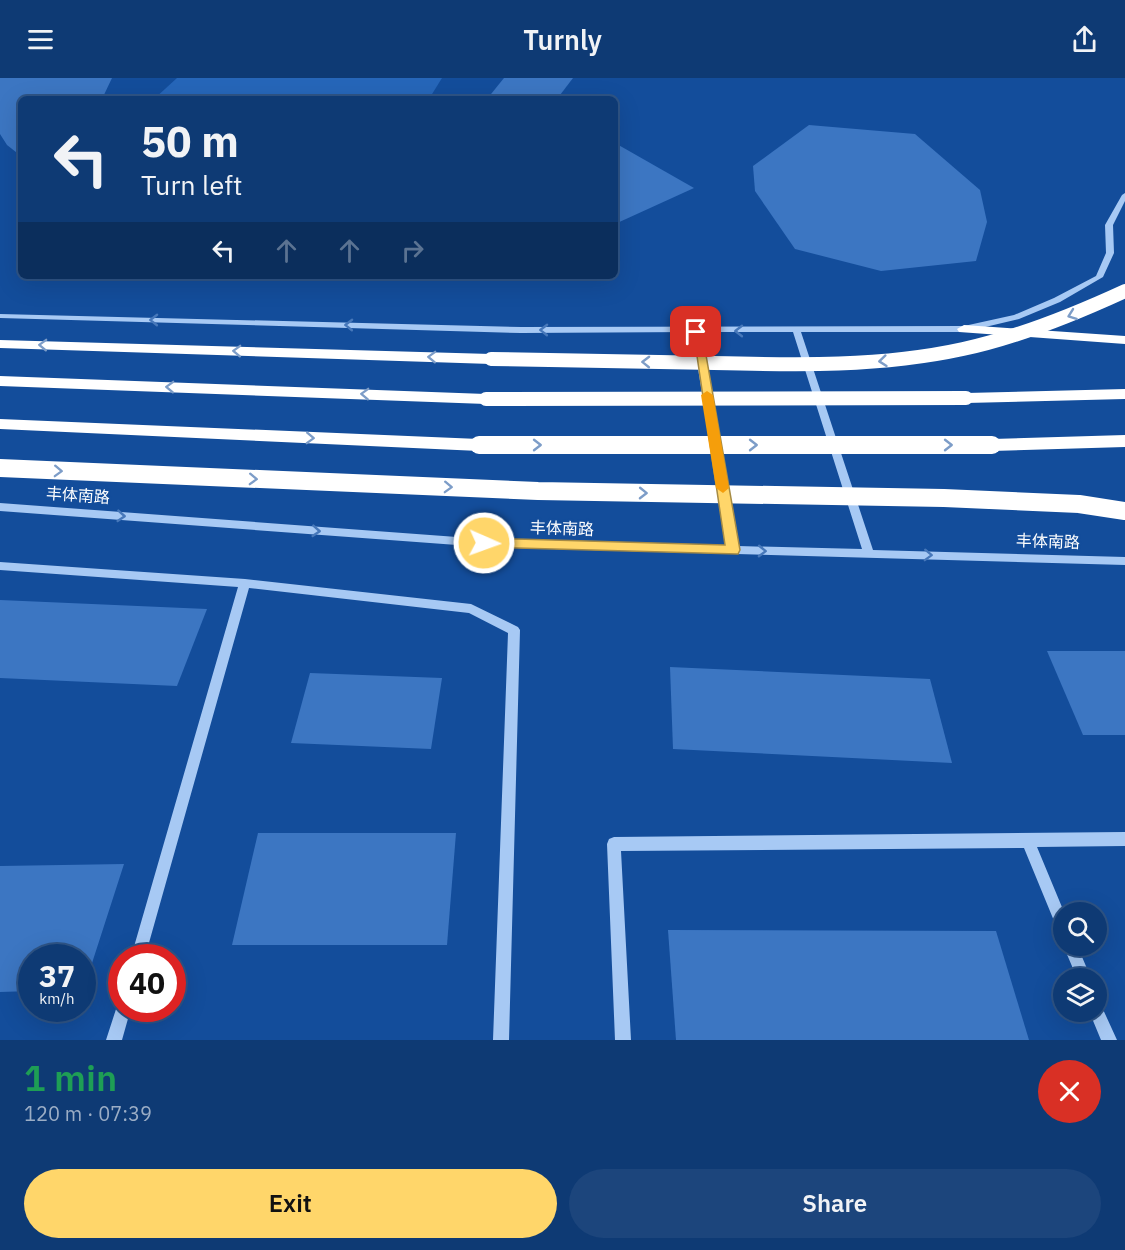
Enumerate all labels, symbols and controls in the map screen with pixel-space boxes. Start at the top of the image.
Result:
text: Turnly [523,22,602,57]
icon: menu [24,23,57,56]
icon: share [1068,23,1101,56]
text: 50 m [141,114,239,169]
icon: left [42,120,120,198]
text: Turn left [141,167,242,202]
icon: left [207,234,240,267]
icon: ahead [270,234,303,267]
icon: ahead [333,234,366,267]
icon: right [396,234,429,267]
pin [670,306,721,357]
one-way arrow [1067,308,1078,321]
one-way arrow [149,314,158,327]
icon: arrive [679,315,712,348]
one-way arrow [344,319,353,332]
one-way arrow [539,324,548,336]
one-way arrow [734,325,743,337]
one-way arrow [38,339,47,351]
one-way arrow [233,345,242,357]
one-way arrow [428,351,437,364]
one-way arrow [878,354,887,367]
one-way arrow [641,356,650,368]
one-way arrow [165,381,174,394]
one-way arrow [360,388,369,401]
one-way arrow [306,431,315,444]
one-way arrow [533,439,542,451]
one-way arrow [749,439,758,451]
one-way arrow [944,439,953,451]
one-way arrow [54,464,63,477]
one-way arrow [249,473,258,486]
one-way arrow [444,481,453,494]
street label: 丰体南路 [45,483,111,507]
one-way arrow [638,487,647,499]
one-way arrow [117,510,126,523]
position arrow [452,511,516,575]
street label: 丰体南路 [530,517,594,539]
one-way arrow [311,524,320,537]
street label: 丰体南路 [1016,530,1080,552]
one-way arrow [758,545,767,557]
one-way arrow [923,549,932,562]
map controls [1053,902,1107,1022]
button: search [1053,902,1107,956]
speed limit sign: 40 [108,944,186,1022]
text: 37 [39,956,75,995]
button: layers [1053,968,1107,1022]
text: km/h [39,989,75,1008]
text: 1 min [24,1054,117,1101]
button: close [1038,1060,1101,1123]
text: 120 m · 07:39 [24,1100,152,1127]
button: Exit [24,1169,557,1238]
button: Share [569,1169,1101,1238]

